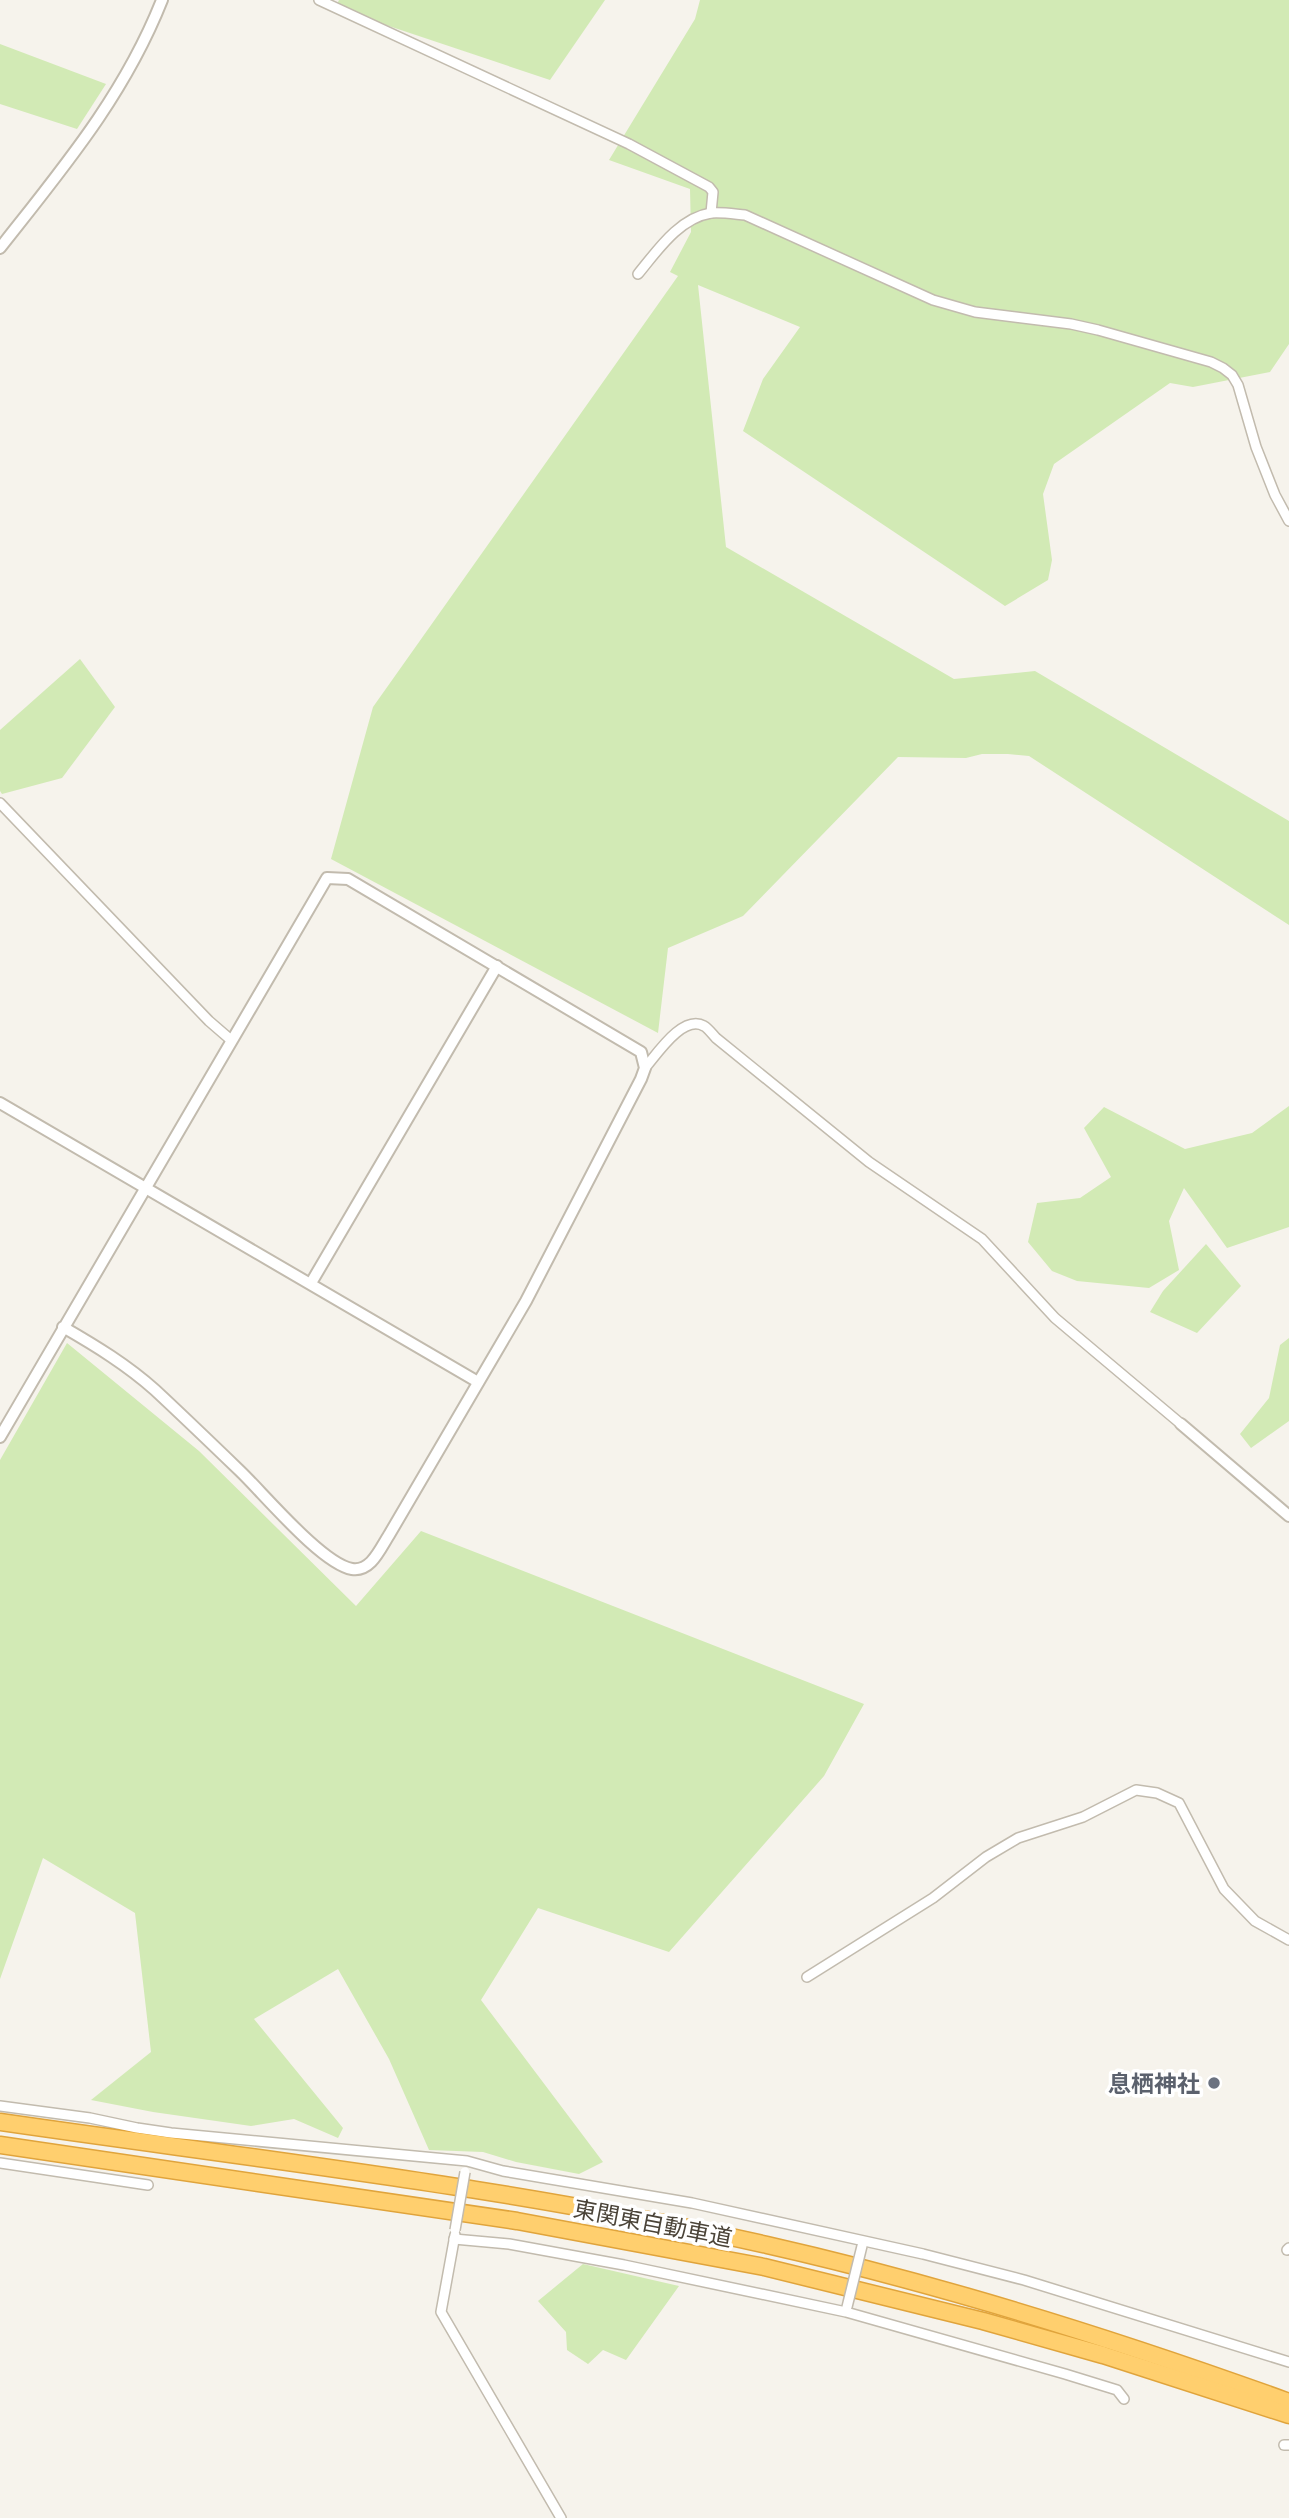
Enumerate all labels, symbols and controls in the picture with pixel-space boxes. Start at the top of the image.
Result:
place label: 息栖神社 [1108,2070,1200,2097]
marker: 息栖神社 [1206,2075,1222,2091]
street label: 東関東自動車道 [571,2194,735,2252]

